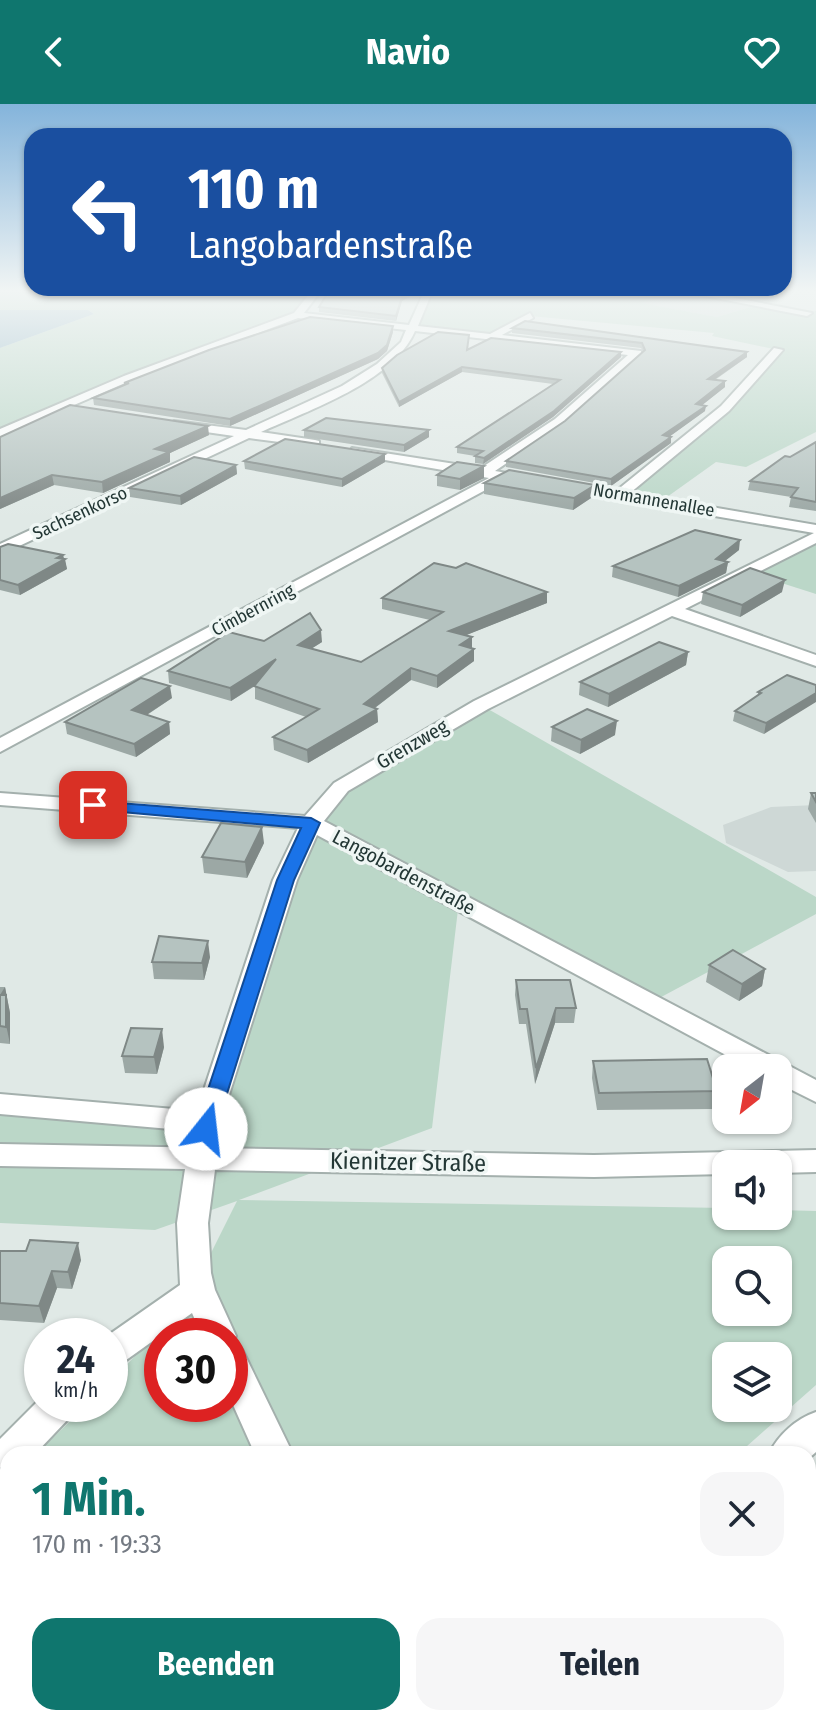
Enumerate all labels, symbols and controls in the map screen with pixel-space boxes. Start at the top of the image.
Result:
icon: back [32,30,76,74]
text: Navio [366,30,450,74]
icon: heart [740,30,784,74]
text: 110 m [188,156,319,223]
icon: left [56,160,160,264]
text: Langobardenstraße [188,224,473,268]
street label: Normannenallee [592,479,716,521]
street label: Sachsenkorso [29,482,131,544]
street label: Cimbernring [208,579,299,641]
street label: Grenzweg [372,714,453,774]
pin [59,771,127,839]
icon: arrive [71,783,115,827]
street label: Langobardenstraße [328,824,480,920]
north arrow [712,1054,792,1134]
map controls [712,1054,792,1422]
position arrow [164,1087,248,1171]
street label: Kienitzer Straße [330,1147,486,1177]
button: sound [712,1150,792,1230]
button: search [712,1246,792,1326]
speed limit sign: 30 [144,1318,248,1422]
text: 24 [57,1336,95,1384]
button: layers [712,1342,792,1422]
text: km/h [54,1378,98,1402]
text: 1 Min. [32,1470,145,1528]
button: close [700,1472,784,1556]
text: 170 m · 19:33 [32,1529,162,1560]
button: Beenden [32,1618,400,1710]
button: Teilen [416,1618,784,1710]

